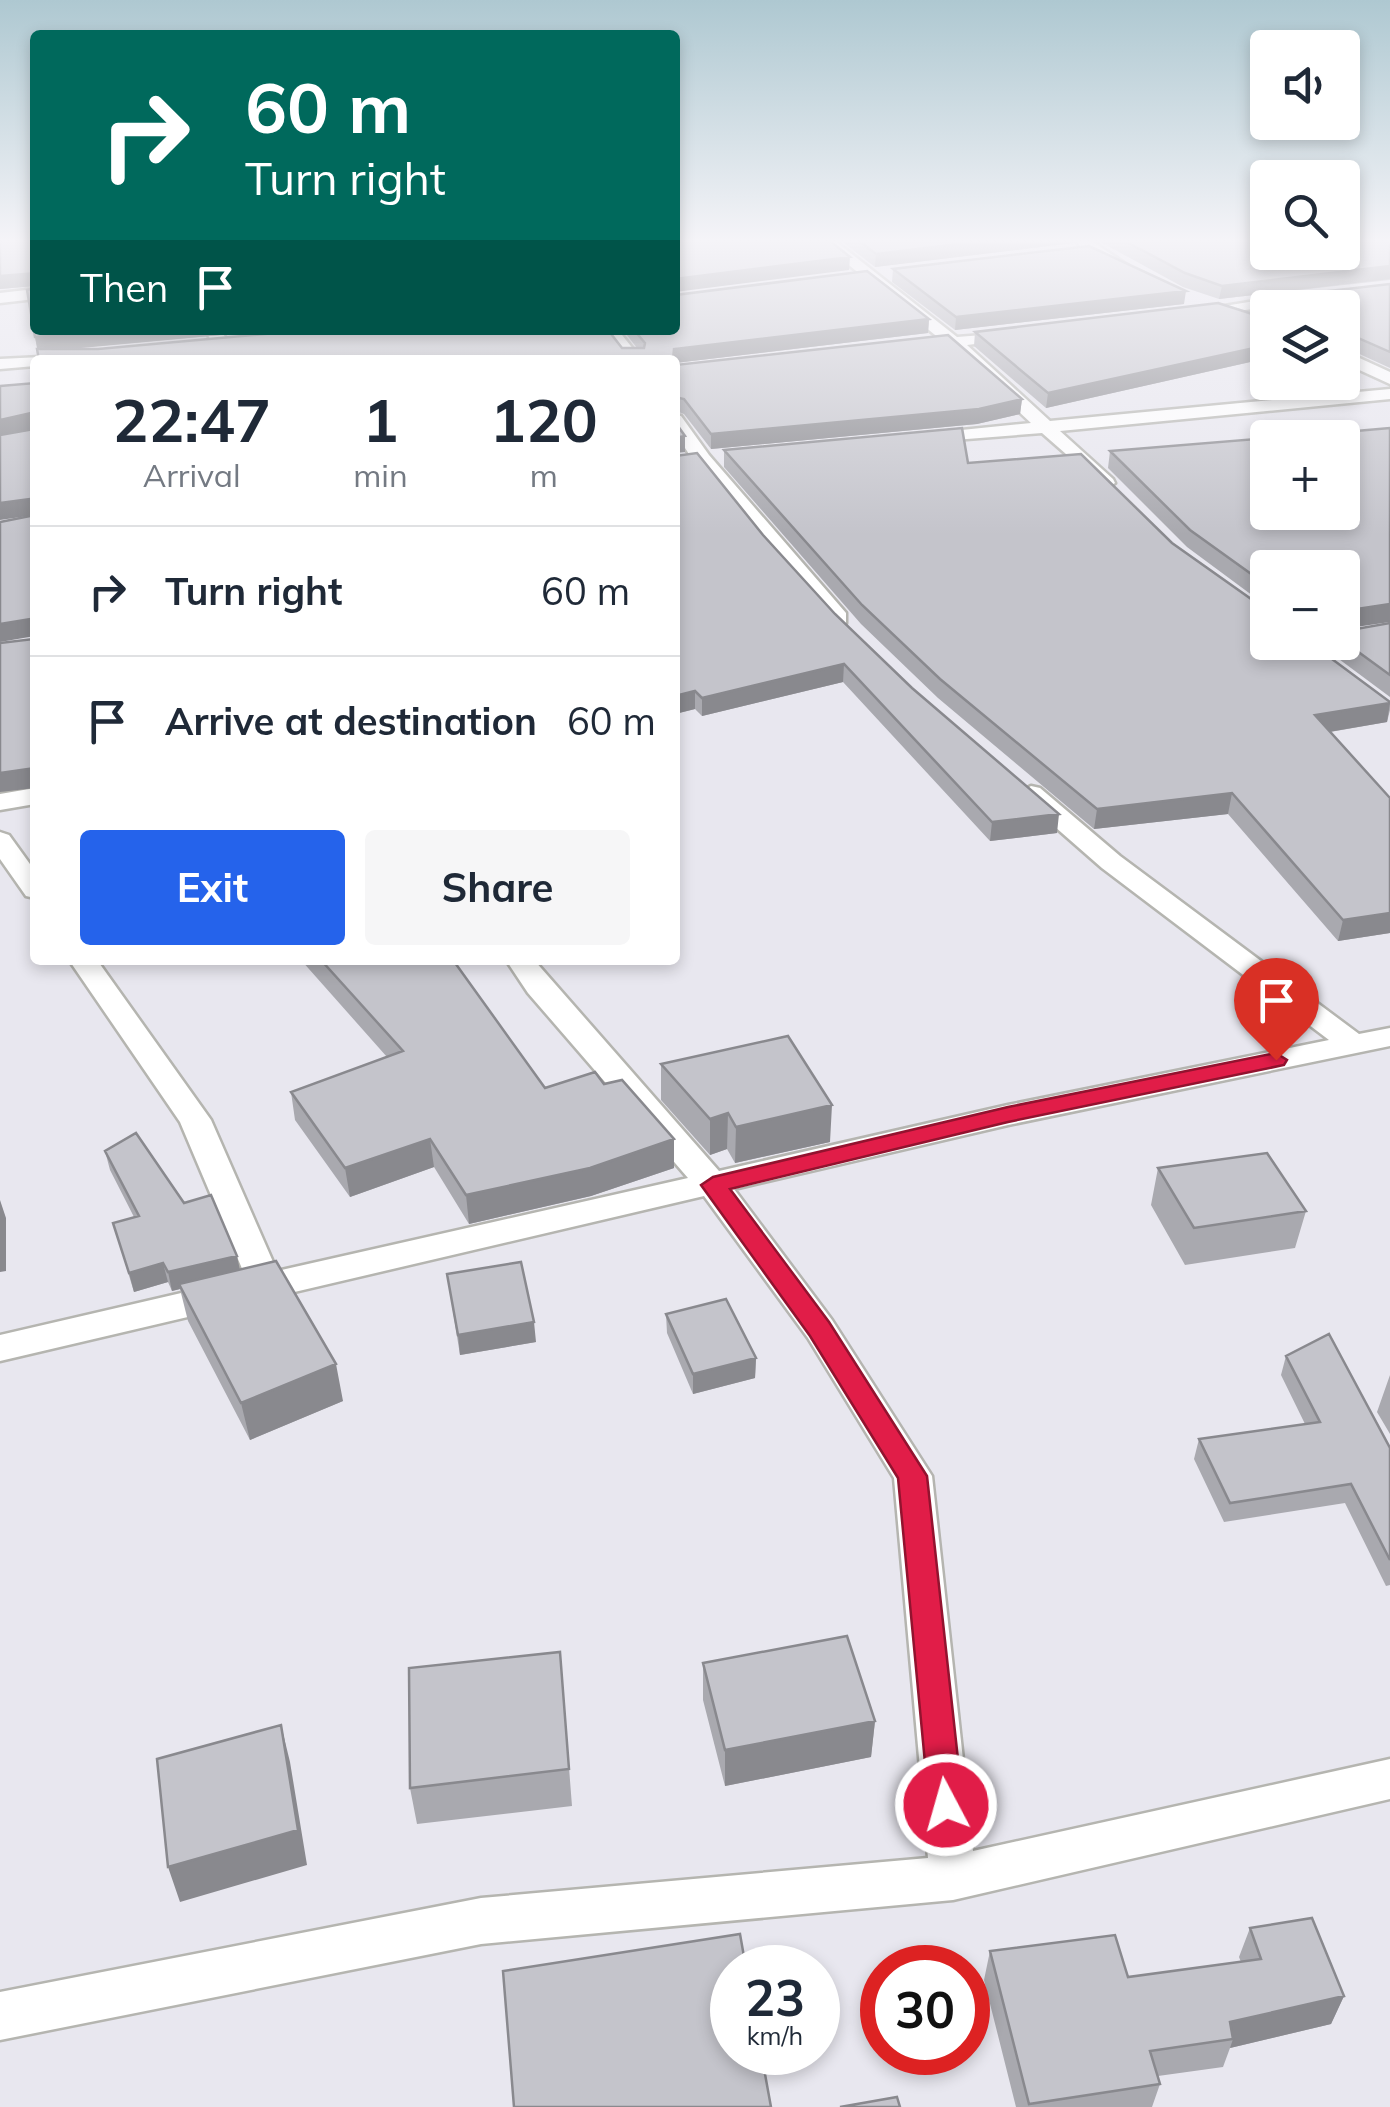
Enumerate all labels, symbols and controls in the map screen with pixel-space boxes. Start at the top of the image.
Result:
map controls [1250,30,1360,660]
button: sound [1250,30,1360,140]
text: 60 m [245,63,411,151]
icon: right [80,70,210,200]
text: Turn right [245,150,446,206]
button: search [1250,160,1360,270]
icon: arrive [188,260,243,315]
text: Then [80,264,168,312]
button: layers [1250,290,1360,400]
text: 22:47 [112,382,271,457]
text: 1 [362,382,398,457]
text: 120 [490,382,598,457]
button: + [1250,420,1360,530]
text: Arrival [143,455,241,495]
text: min [353,455,408,495]
text: m [530,455,558,495]
button: − [1250,550,1360,660]
icon: right [80,564,135,619]
text: Turn right [165,567,342,615]
text: 60 m [541,567,630,615]
icon: arrive [80,694,135,749]
text: Arrive at destination [165,697,537,745]
text: 60 m [567,697,656,745]
button: Exit [80,830,345,945]
button: Share [365,830,630,945]
pin [1234,958,1319,1061]
icon: arrive [1249,973,1304,1028]
position arrow [894,1753,998,1857]
speed limit sign: 30 [860,1945,990,2075]
text: 23 [745,1966,805,2029]
text: km/h [747,2020,803,2051]

